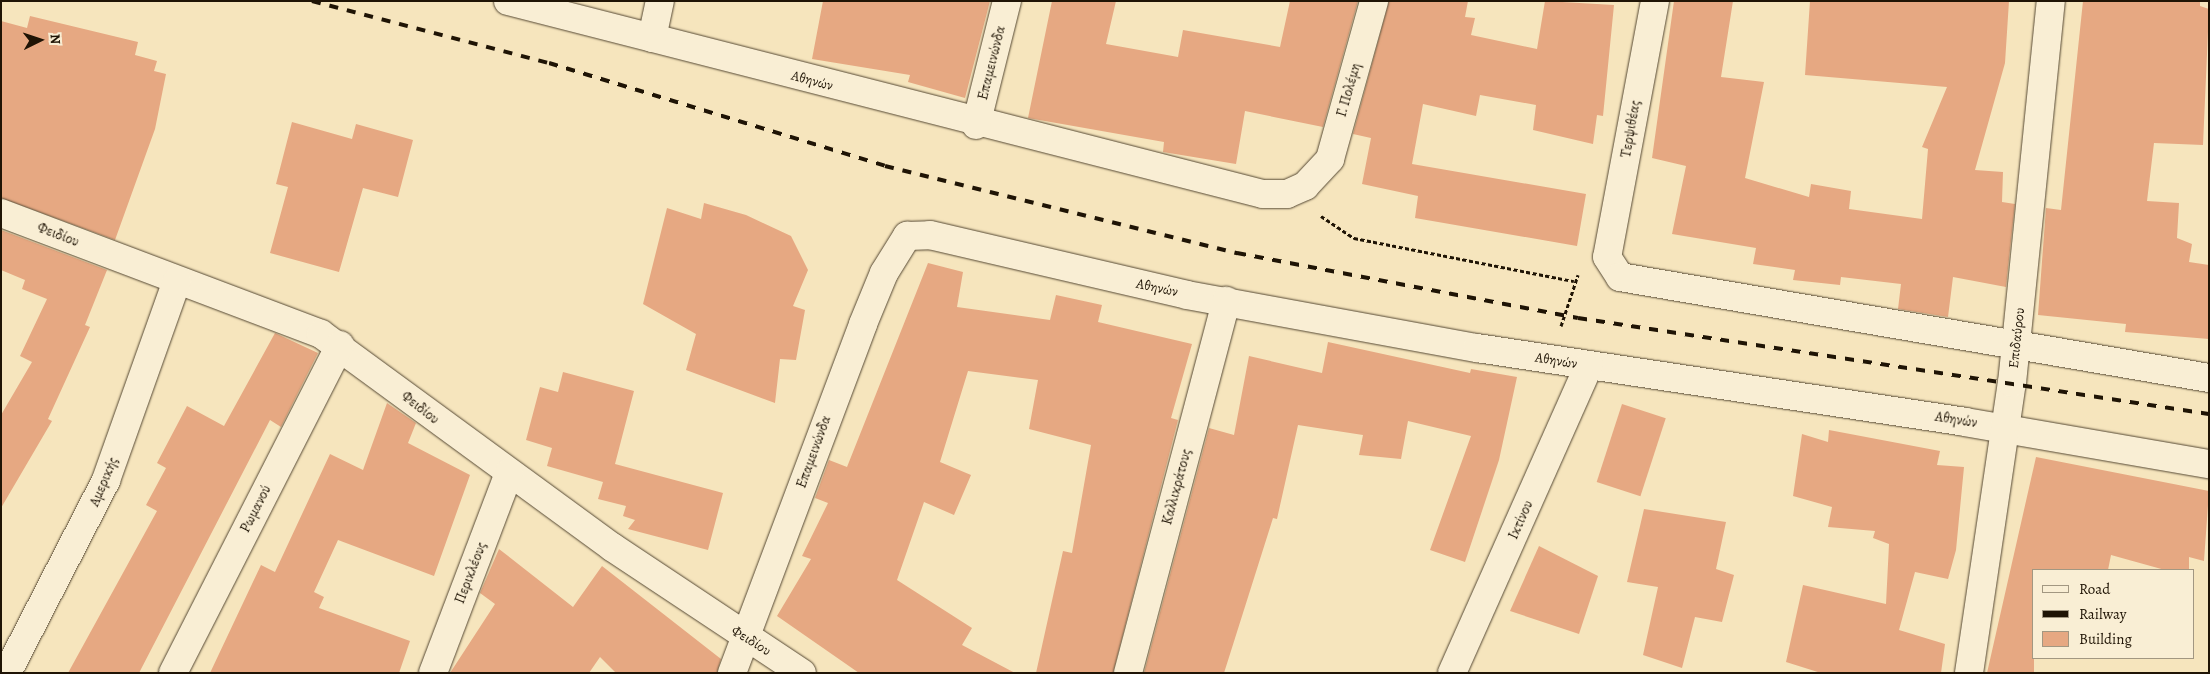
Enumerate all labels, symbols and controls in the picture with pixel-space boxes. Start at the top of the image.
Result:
north arrow [15,15,65,65]
street label: Επαμεινώνδα [975,24,1009,102]
text: N [46,33,65,45]
street label: Γ. Πολέμη [1333,61,1365,119]
street label: Αθηνών [789,67,835,95]
street label: Τερψιθέας [1618,99,1644,159]
street label: Φειδίου [35,219,81,251]
street label: Αθηνών [1134,275,1180,301]
street label: Επιδαύρου [2005,307,2029,369]
street label: Αθηνών [1534,349,1578,373]
street label: Φειδίου [398,388,442,428]
street label: Αθηνών [1934,408,1978,432]
street label: Επαμεινώνδα [793,414,835,490]
street label: Καλλικράτους [1159,447,1195,527]
street label: Αμερικής [86,455,122,509]
street label: Ρωμανού [237,482,275,536]
street label: Ικτίνου [1505,498,1537,542]
street label: Περικλέους [452,540,490,606]
legend [2032,569,2195,659]
text: Road [2079,579,2110,599]
text: Railway [2079,604,2126,624]
street label: Φειδίου [728,622,774,660]
text: Building [2079,629,2132,649]

